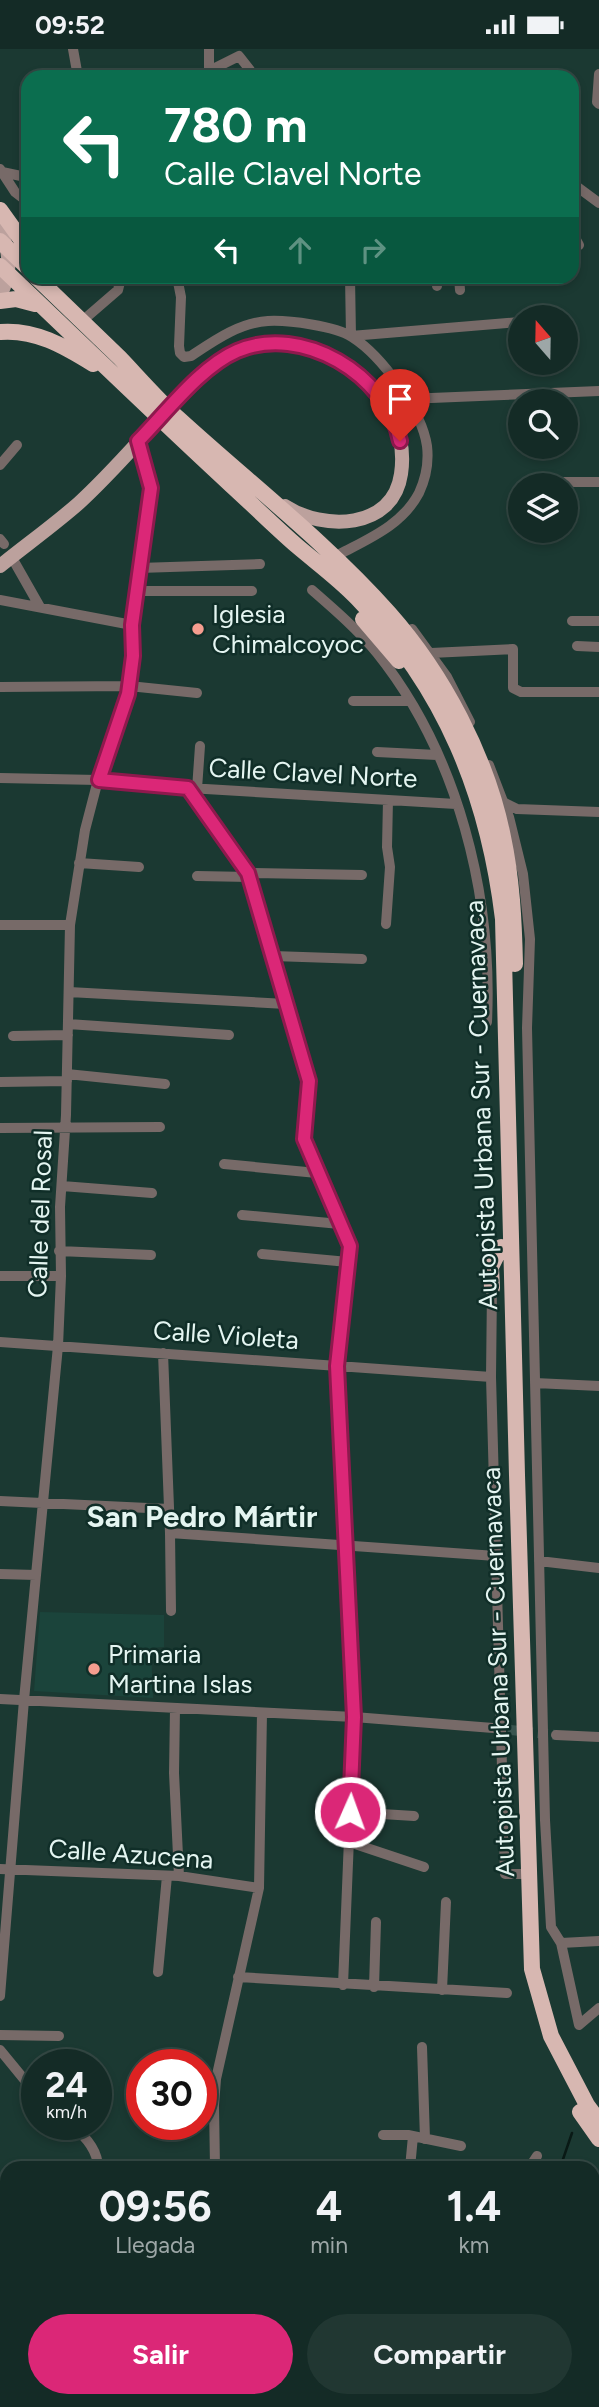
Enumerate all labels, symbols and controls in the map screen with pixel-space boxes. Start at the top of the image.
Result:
text: 09:52 [35,9,105,41]
text: 780 m [164,95,307,154]
icon: left [49,98,140,189]
text: Calle Clavel Norte [164,155,421,193]
icon: left [208,231,246,269]
icon: ahead [281,231,319,269]
icon: right [354,231,392,269]
north arrow [508,305,578,375]
map controls [508,305,578,543]
pin [370,369,430,441]
icon: arrive [381,380,419,418]
button: search [508,389,578,459]
button: layers [508,473,578,543]
place label: Iglesia Chimalcoyoc [212,598,364,660]
marker: Iglesia Chimalcoyoc [190,621,206,637]
street label: Calle Clavel Norte [208,752,418,794]
street label: Autopista Urbana Sur - Cuernavaca [458,899,504,1311]
street label: Calle del Rosal [21,1129,59,1299]
street label: Calle Violeta [152,1314,300,1356]
street label: Autopista Urbana Sur - Cuernavaca [475,1466,521,1878]
district label: San Pedro Mártir [87,1498,317,1535]
place label: Primaria Martina Islas [108,1638,252,1700]
marker: Primaria Martina Islas [86,1661,102,1677]
position arrow [313,1775,387,1849]
street label: Calle Azucena [48,1832,214,1876]
speed limit sign: 30 [126,2049,217,2140]
text: 24 [45,2064,88,2106]
text: km/h [46,2101,87,2123]
text: 09:56 [99,2181,212,2232]
text: 4 [316,2181,342,2232]
text: 1.4 [447,2181,501,2232]
text: Llegada [115,2231,195,2259]
text: min [310,2231,348,2259]
text: km [459,2231,489,2259]
button: Salir [28,2314,293,2394]
button: Compartir [307,2314,572,2394]

